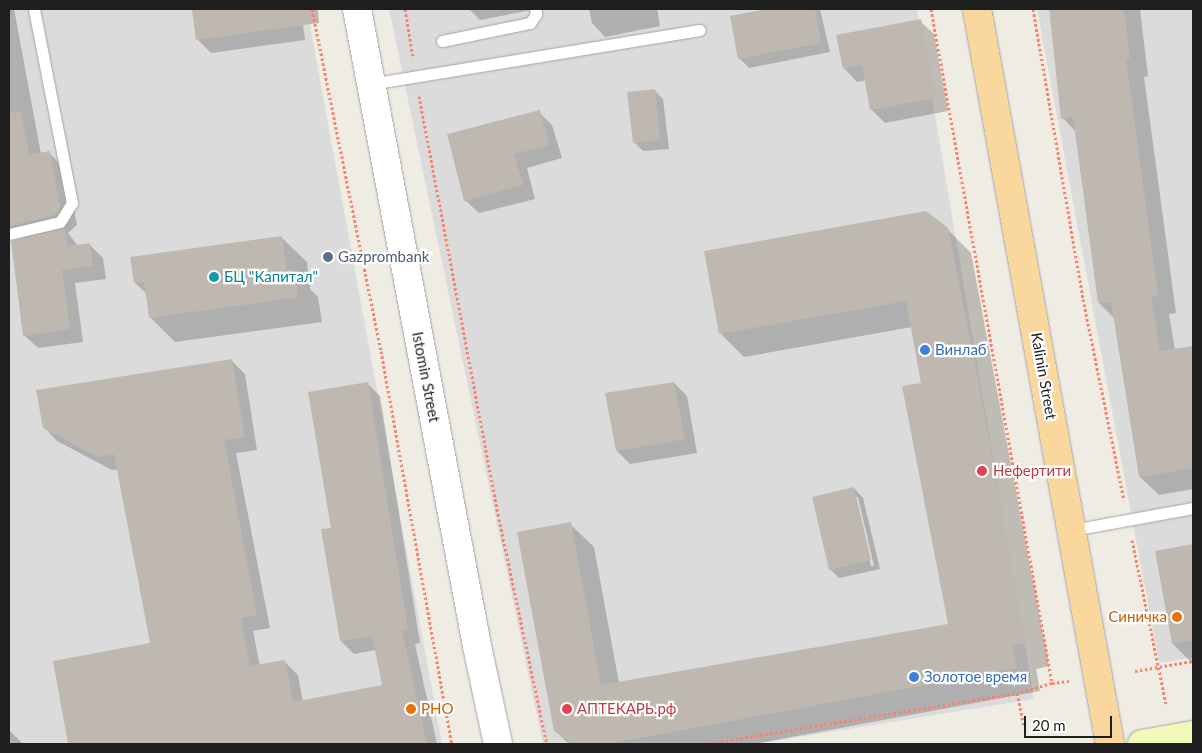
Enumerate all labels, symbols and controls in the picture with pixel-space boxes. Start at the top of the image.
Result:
place label: Gazprombank [338,248,429,266]
marker: Gazprombank [322,251,334,263]
place label: БЦ "Капитал" [224,268,318,286]
marker: БЦ "Капитал" [208,271,220,283]
street label: Istomin Street [408,330,444,424]
street label: Kalinin Street [1027,331,1061,421]
place label: Винлаб [935,341,987,359]
marker: Винлаб [919,344,931,356]
place label: Нефертити [993,462,1071,480]
marker: Нефертити [975,464,989,478]
place label: Синичка [1108,608,1167,626]
marker: Синичка [1171,611,1183,623]
place label: Золотое время [924,668,1027,686]
marker: Золотое время [908,671,920,683]
place label: PHO [421,700,453,718]
place label: АПТЕКАРЬ.рф [577,700,676,718]
marker: PHO [405,703,417,715]
marker: АПТЕКАРЬ.рф [561,703,573,715]
scale bar [1027,706,1114,738]
text: 20 m [1032,716,1066,734]

